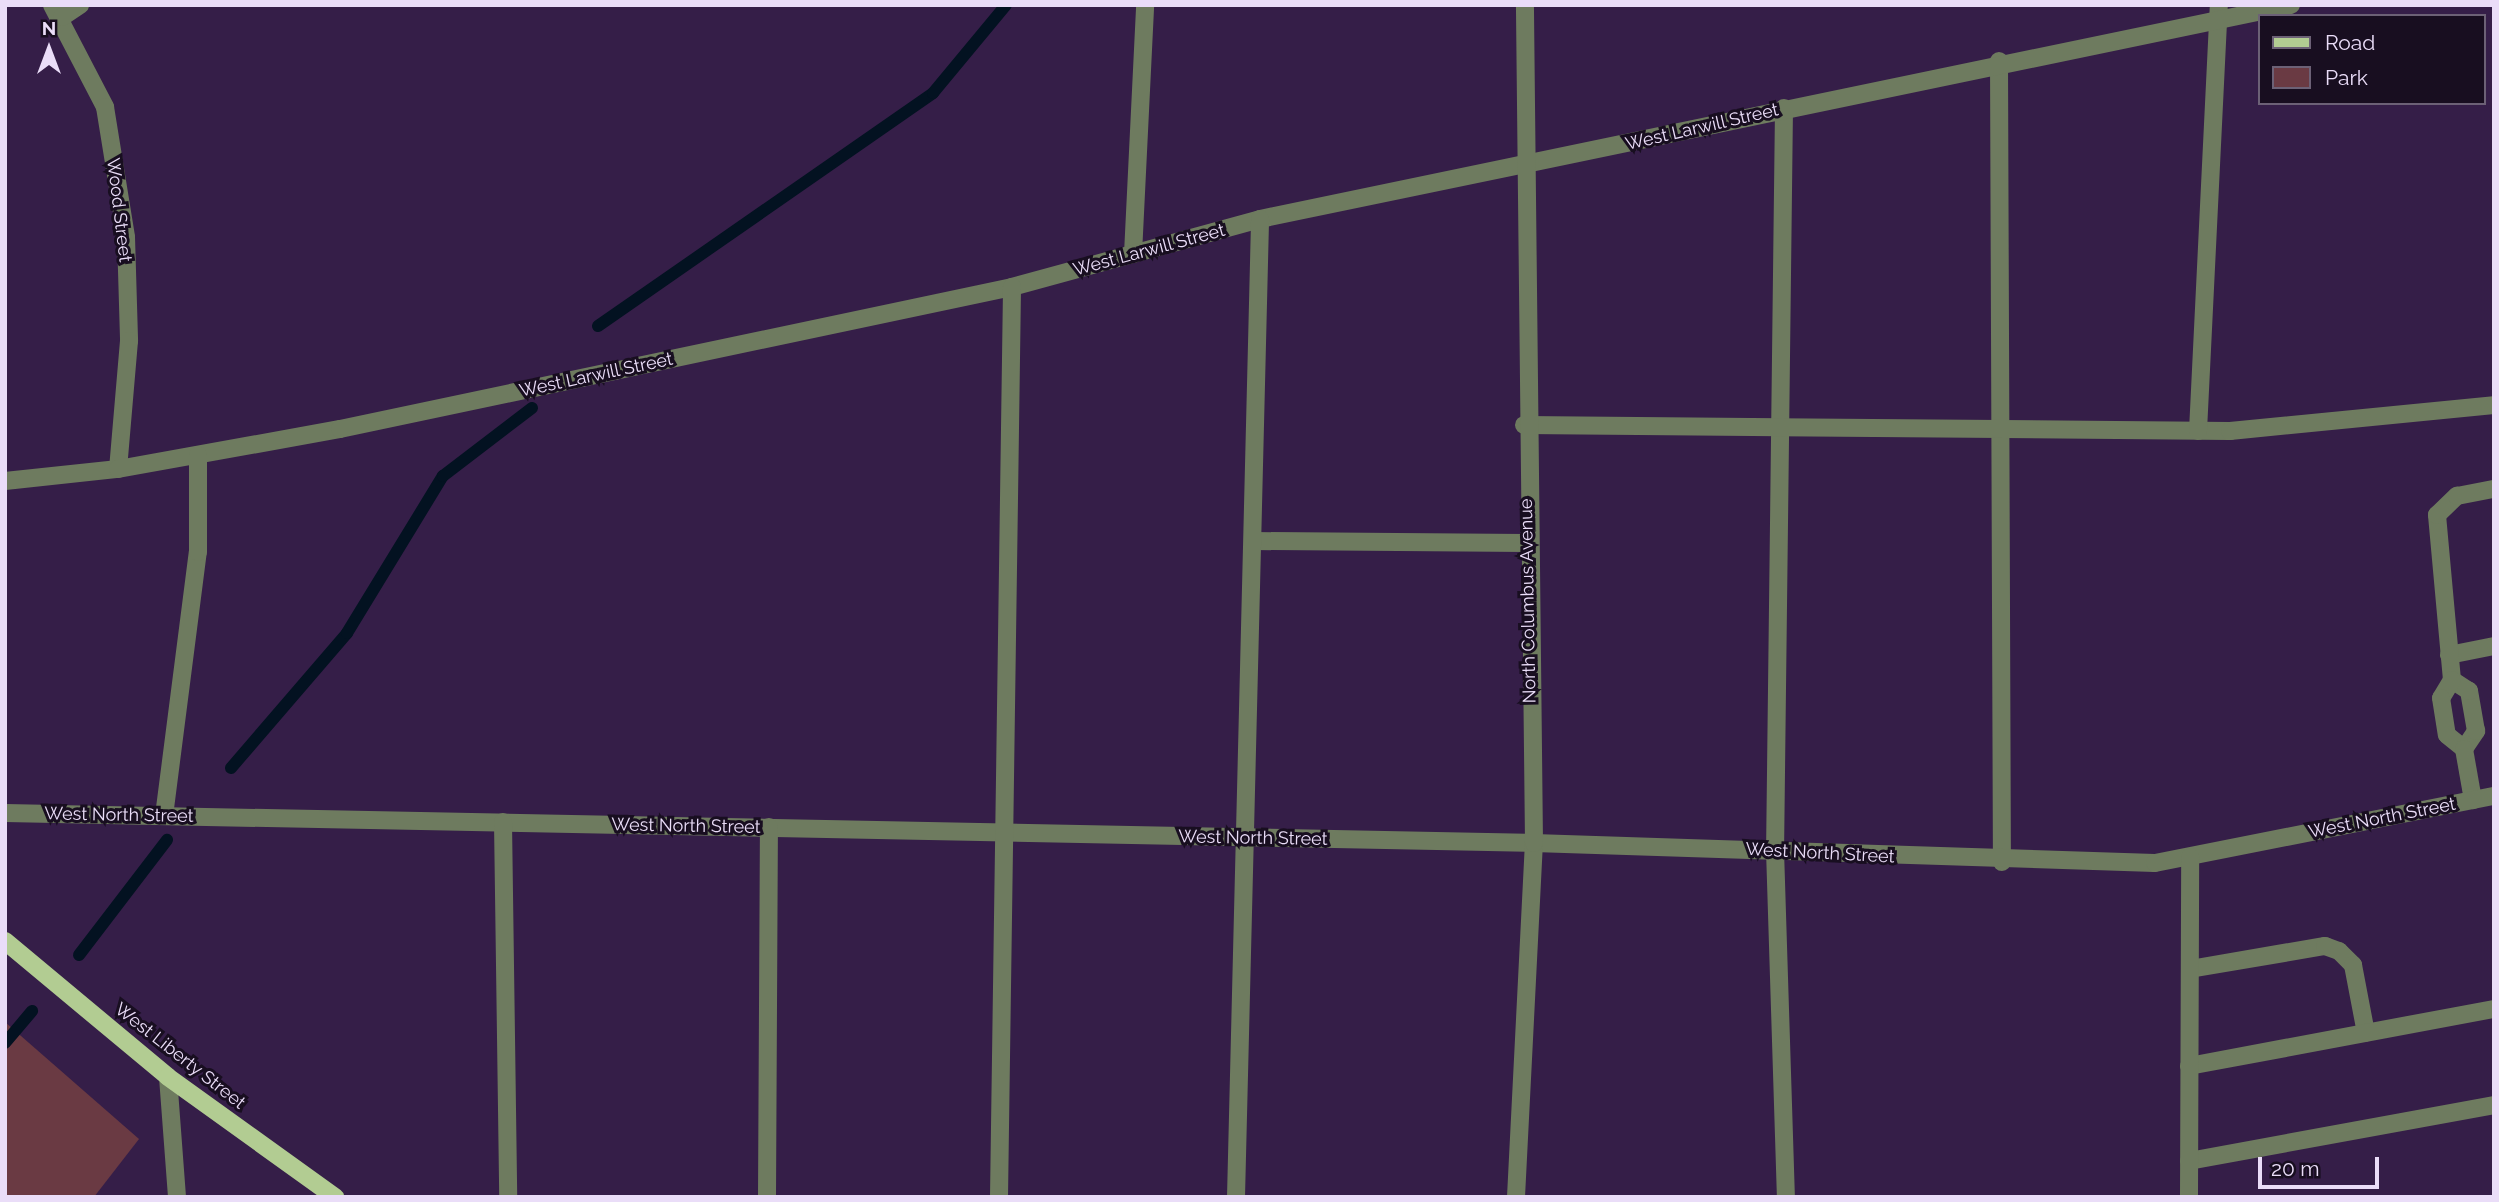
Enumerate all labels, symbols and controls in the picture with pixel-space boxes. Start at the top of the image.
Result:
north arrow [14,14,84,84]
legend [2258,14,2485,105]
text: N [42,17,56,39]
text: Road [2325,30,2375,55]
text: Park [2325,65,2368,90]
street label: West Larwill Street [1623,99,1781,155]
street label: Wood Street [102,157,136,263]
street label: West Larwill Street [1070,219,1228,281]
street label: West Larwill Street [517,348,675,402]
street label: North Columbus Avenue [1515,498,1541,704]
street label: West North Street [2307,793,2457,843]
street label: West North Street [44,803,194,827]
street label: West North Street [611,814,761,838]
street label: West North Street [1178,826,1328,850]
street label: West North Street [1745,838,1895,868]
street label: West Liberty Street [110,998,250,1114]
scale bar [2261,1142,2382,1186]
text: 20 m [2271,1156,2319,1181]

